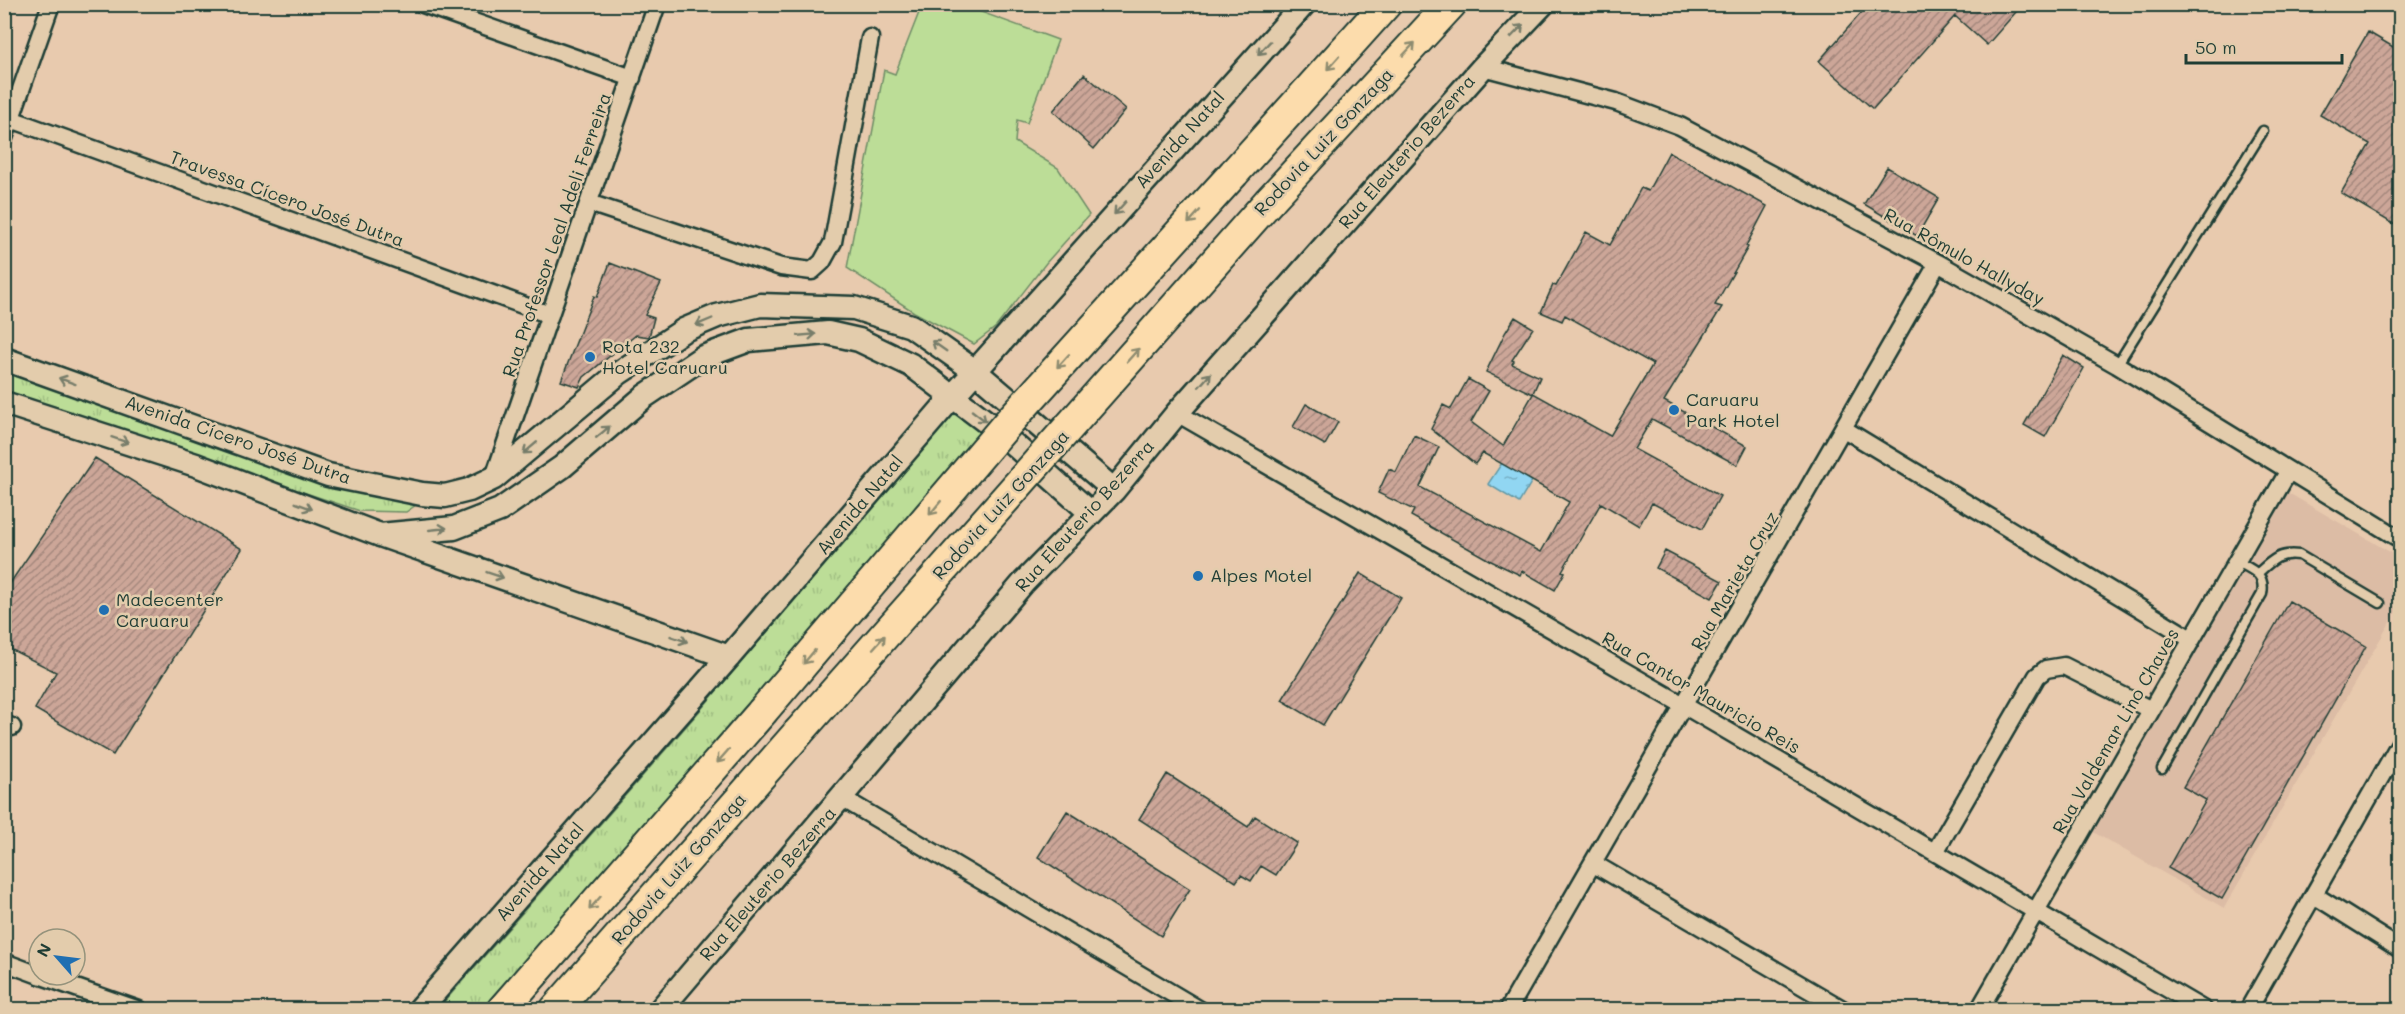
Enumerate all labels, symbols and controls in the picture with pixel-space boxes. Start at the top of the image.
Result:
one-way arrow [1510,24,1524,39]
scale bar [2186,27,2342,65]
text: 50 m [2195,35,2237,59]
one-way arrow [1257,40,1271,55]
one-way arrow [1402,42,1417,57]
one-way arrow [1326,56,1340,71]
street label: Rodovia Luiz Gonzaga [1248,62,1398,220]
street label: Rua Eleuterio Bezerra [1333,69,1480,234]
street label: Avenida Natal [1129,85,1229,193]
street label: Rua Professor Leal Adeli Ferreira [496,89,616,380]
street label: Travessa Cícero José Dutra [167,144,408,252]
one-way arrow [1113,201,1127,216]
street label: Rua Rômulo Hallyday [1880,202,2049,310]
one-way arrow [1187,209,1201,224]
one-way arrow [696,317,714,328]
one-way arrow [797,329,817,340]
place label: Rota 232 Hotel Caruaru [602,334,728,379]
one-way arrow [932,340,948,352]
one-way arrow [1127,347,1140,363]
marker: Rota 232 Hotel Caruaru [583,350,597,364]
one-way arrow [1056,353,1070,368]
one-way arrow [1199,372,1212,388]
one-way arrow [58,375,77,386]
place label: Caruaru Park Hotel [1686,387,1780,432]
street label: Avenida Cícero José Dutra [122,389,355,489]
marker: Caruaru Park Hotel [1667,403,1681,417]
one-way arrow [970,410,986,422]
street label: Rodovia Luiz Gonzaga [927,424,1074,584]
one-way arrow [595,425,611,438]
street label: Rua Eleuterio Bezerra [1009,434,1159,597]
one-way arrow [110,435,129,446]
one-way arrow [522,441,538,454]
street label: Avenida Natal [810,449,908,559]
one-way arrow [928,500,942,515]
one-way arrow [294,501,312,512]
street label: Rua Marieta Cruz [1685,507,1784,654]
one-way arrow [428,523,448,534]
place label: Alpes Motel [1210,563,1312,587]
marker: Alpes Motel [1191,569,1205,583]
one-way arrow [485,571,504,582]
place label: Madecenter Caruaru [116,587,224,632]
marker: Madecenter Caruaru [97,603,111,617]
street label: Rua Valdemar Lino Chaves [2046,623,2184,838]
street label: Rua Cantor Mauricio Reis [1598,625,1805,759]
one-way arrow [669,635,688,646]
one-way arrow [872,635,886,650]
one-way arrow [802,649,816,664]
one-way arrow [716,749,730,764]
street label: Rodovia Luiz Gonzaga [606,787,751,949]
street label: Rua Eleuterio Bezerra [694,801,841,966]
street label: Avenida Natal [490,817,589,926]
one-way arrow [588,896,602,911]
north arrow [27,927,87,987]
text: N [31,939,55,960]

